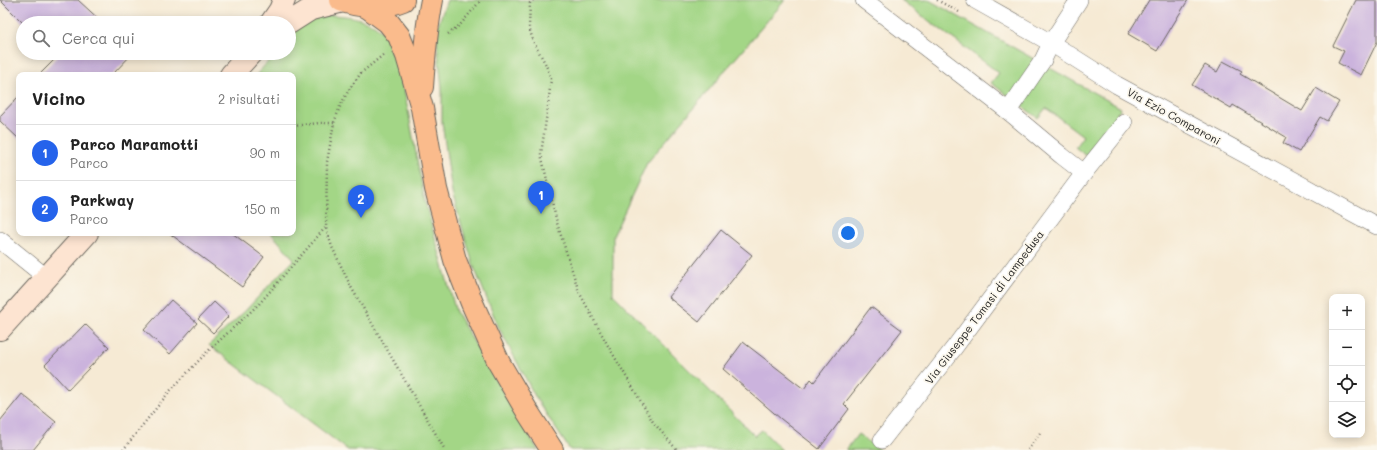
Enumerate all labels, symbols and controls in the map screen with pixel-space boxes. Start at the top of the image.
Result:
search box [16,16,296,60]
icon: search [30,27,52,49]
text: Cerca qui [62,28,135,48]
street label: Via Ezio Comparoni [1124,84,1224,148]
text: Vicino [32,87,85,109]
text: 2 risultati [218,90,280,107]
text: Parco Maramotti [70,134,199,154]
text: 1 [42,144,48,161]
text: 90 m [250,144,280,161]
text: Parco [70,154,108,171]
pin: 1 [528,181,554,214]
pin: 2 [348,185,374,218]
text: Parkway [70,190,134,210]
text: 2 [41,200,49,217]
text: 150 m [244,200,280,217]
text: Parco [70,210,108,227]
your location [838,223,858,243]
street label: Via Giuseppe Tomasi di Lampedusa [921,227,1047,387]
map controls [1329,294,1365,438]
button: + [1329,294,1365,330]
button: − [1329,330,1365,366]
button: locate [1329,366,1365,402]
button: layers [1329,402,1365,438]

